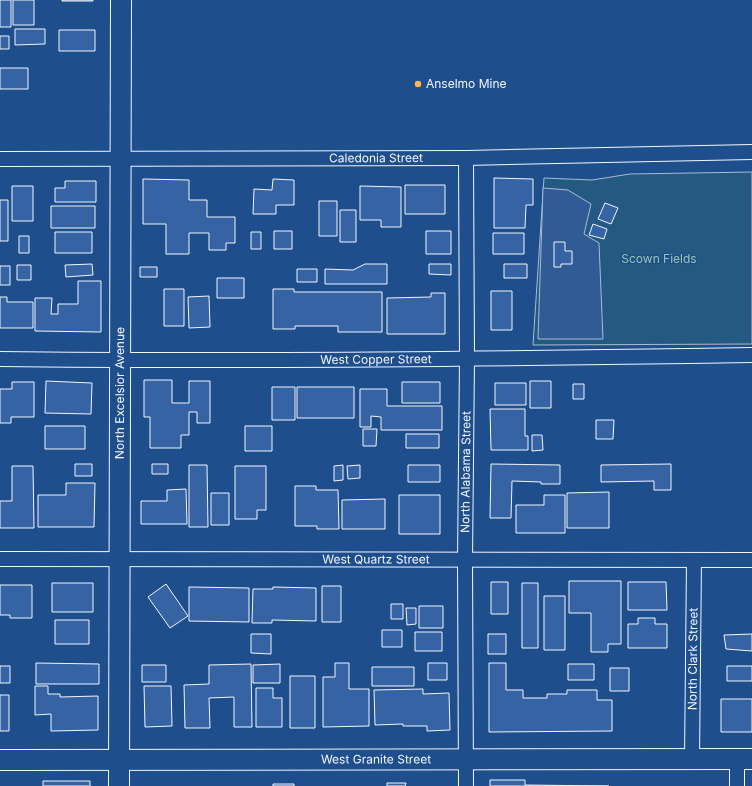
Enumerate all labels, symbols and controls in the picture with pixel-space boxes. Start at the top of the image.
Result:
place label: Anselmo Mine [426,76,507,91]
marker: Anselmo Mine [413,79,423,89]
street label: Caledonia Street [329,150,423,165]
park label: Scown Fields [621,251,697,266]
street label: North Excelsior Avenue [112,327,127,459]
street label: West Copper Street [320,351,432,367]
street label: North Alabama Street [457,411,473,533]
street label: West Quartz Street [322,551,430,567]
street label: North Clark Street [684,608,701,710]
street label: West Granite Street [321,751,431,767]

